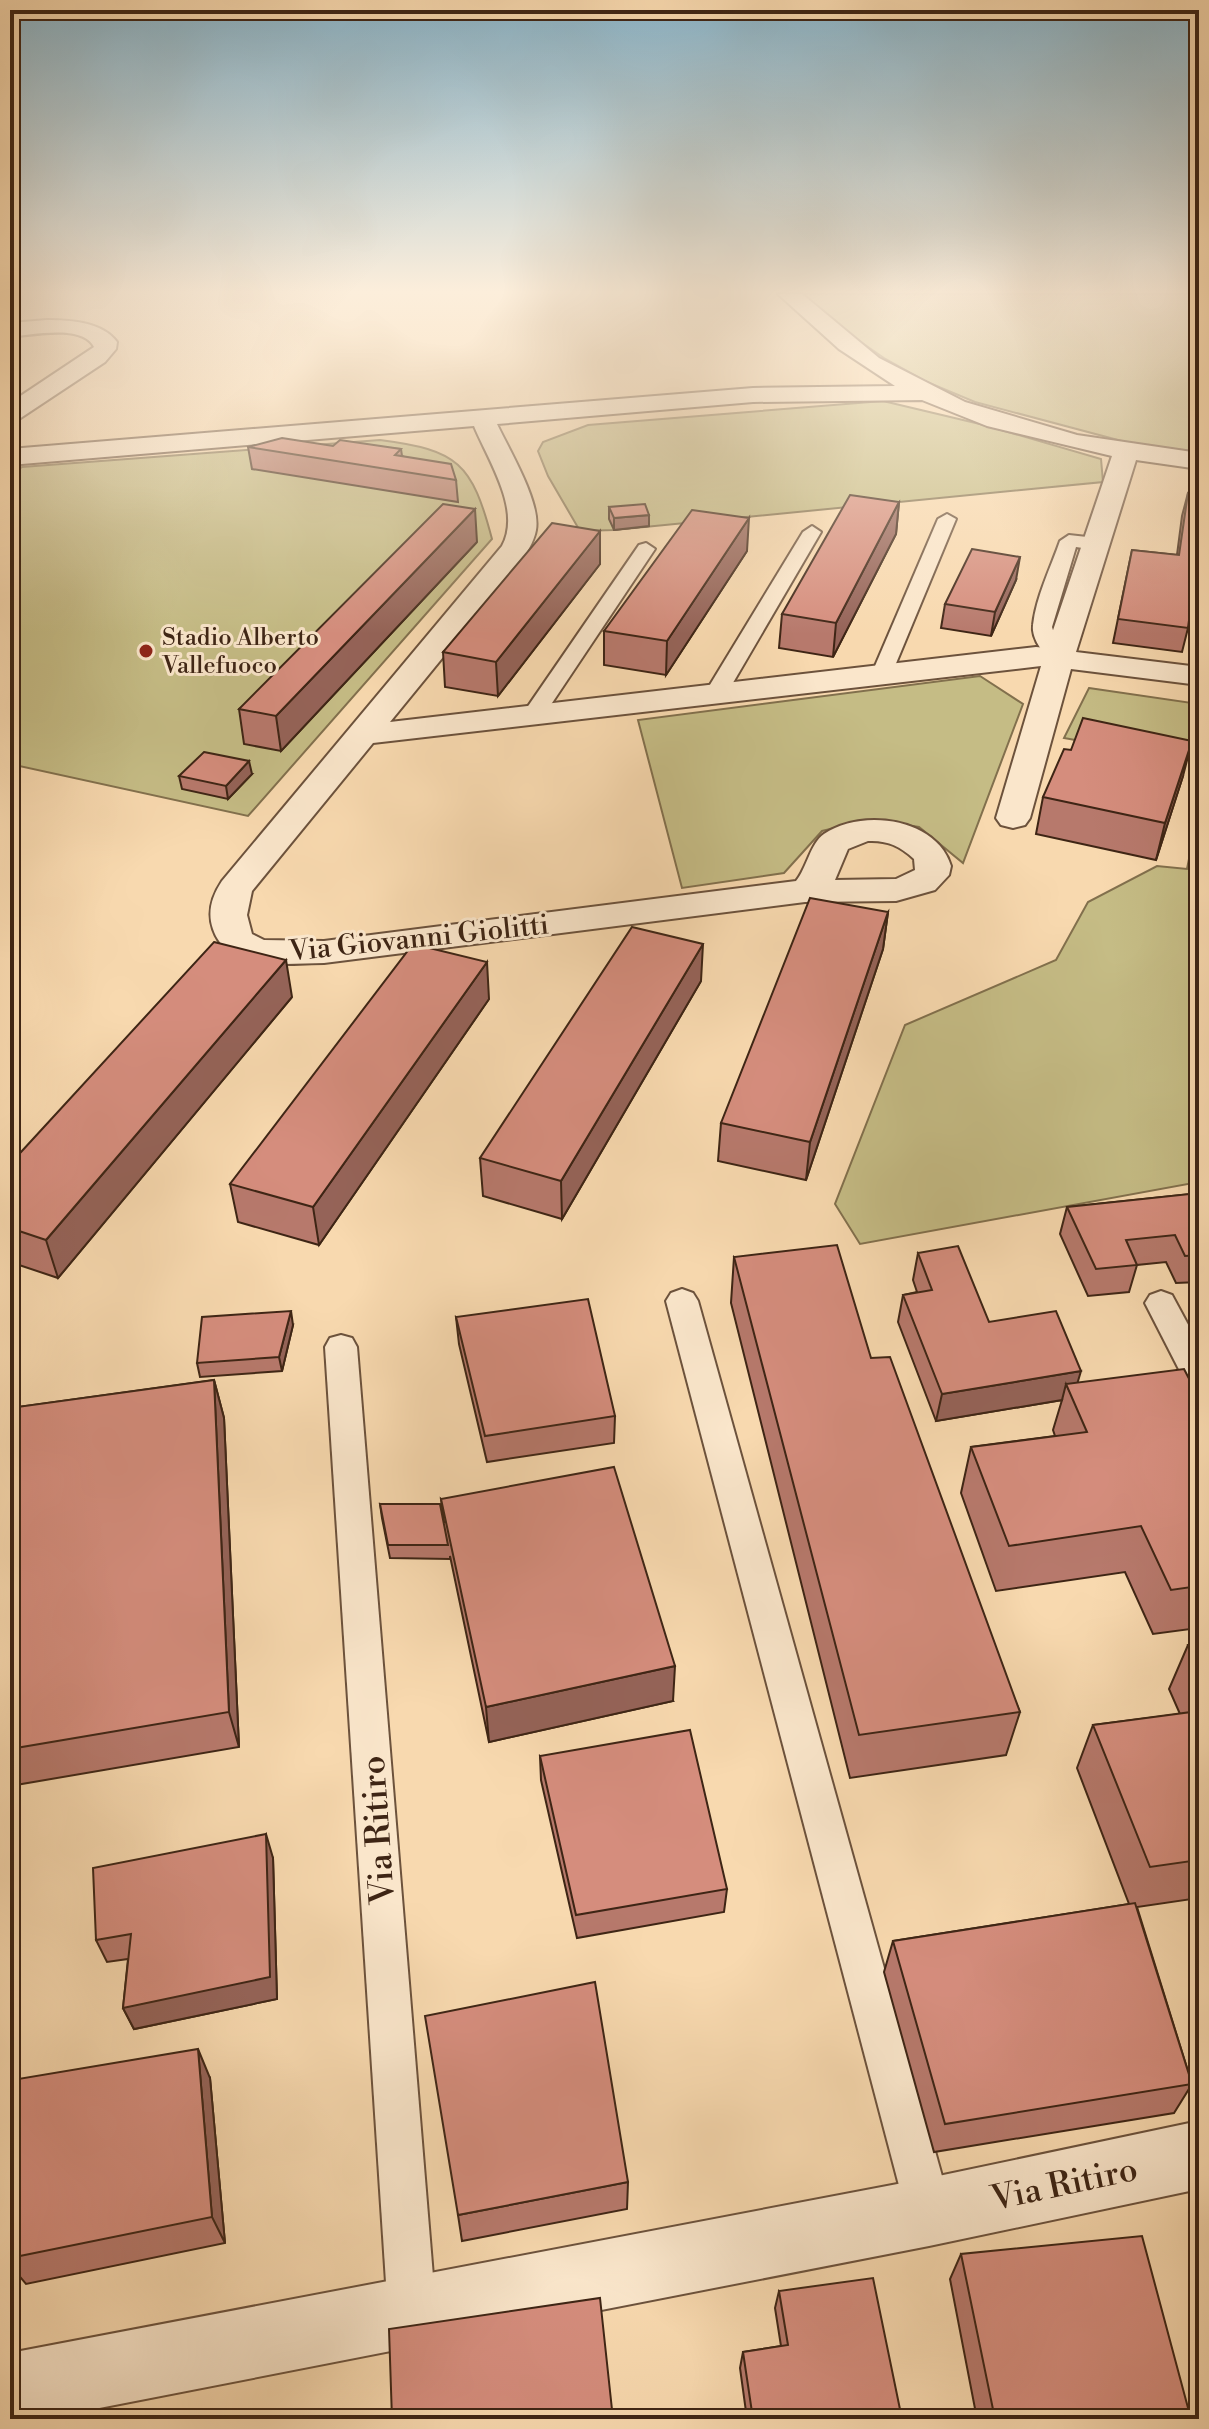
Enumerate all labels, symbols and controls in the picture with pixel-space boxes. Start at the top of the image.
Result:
place label: Stadio Alberto Vallefuoco [161,623,319,681]
marker: Stadio Alberto Vallefuoco [137,642,155,660]
street label: Via Giovanni Giolitti [287,907,551,970]
street label: Via Ritiro [353,1754,405,1907]
street label: Via Ritiro [986,2149,1142,2221]

